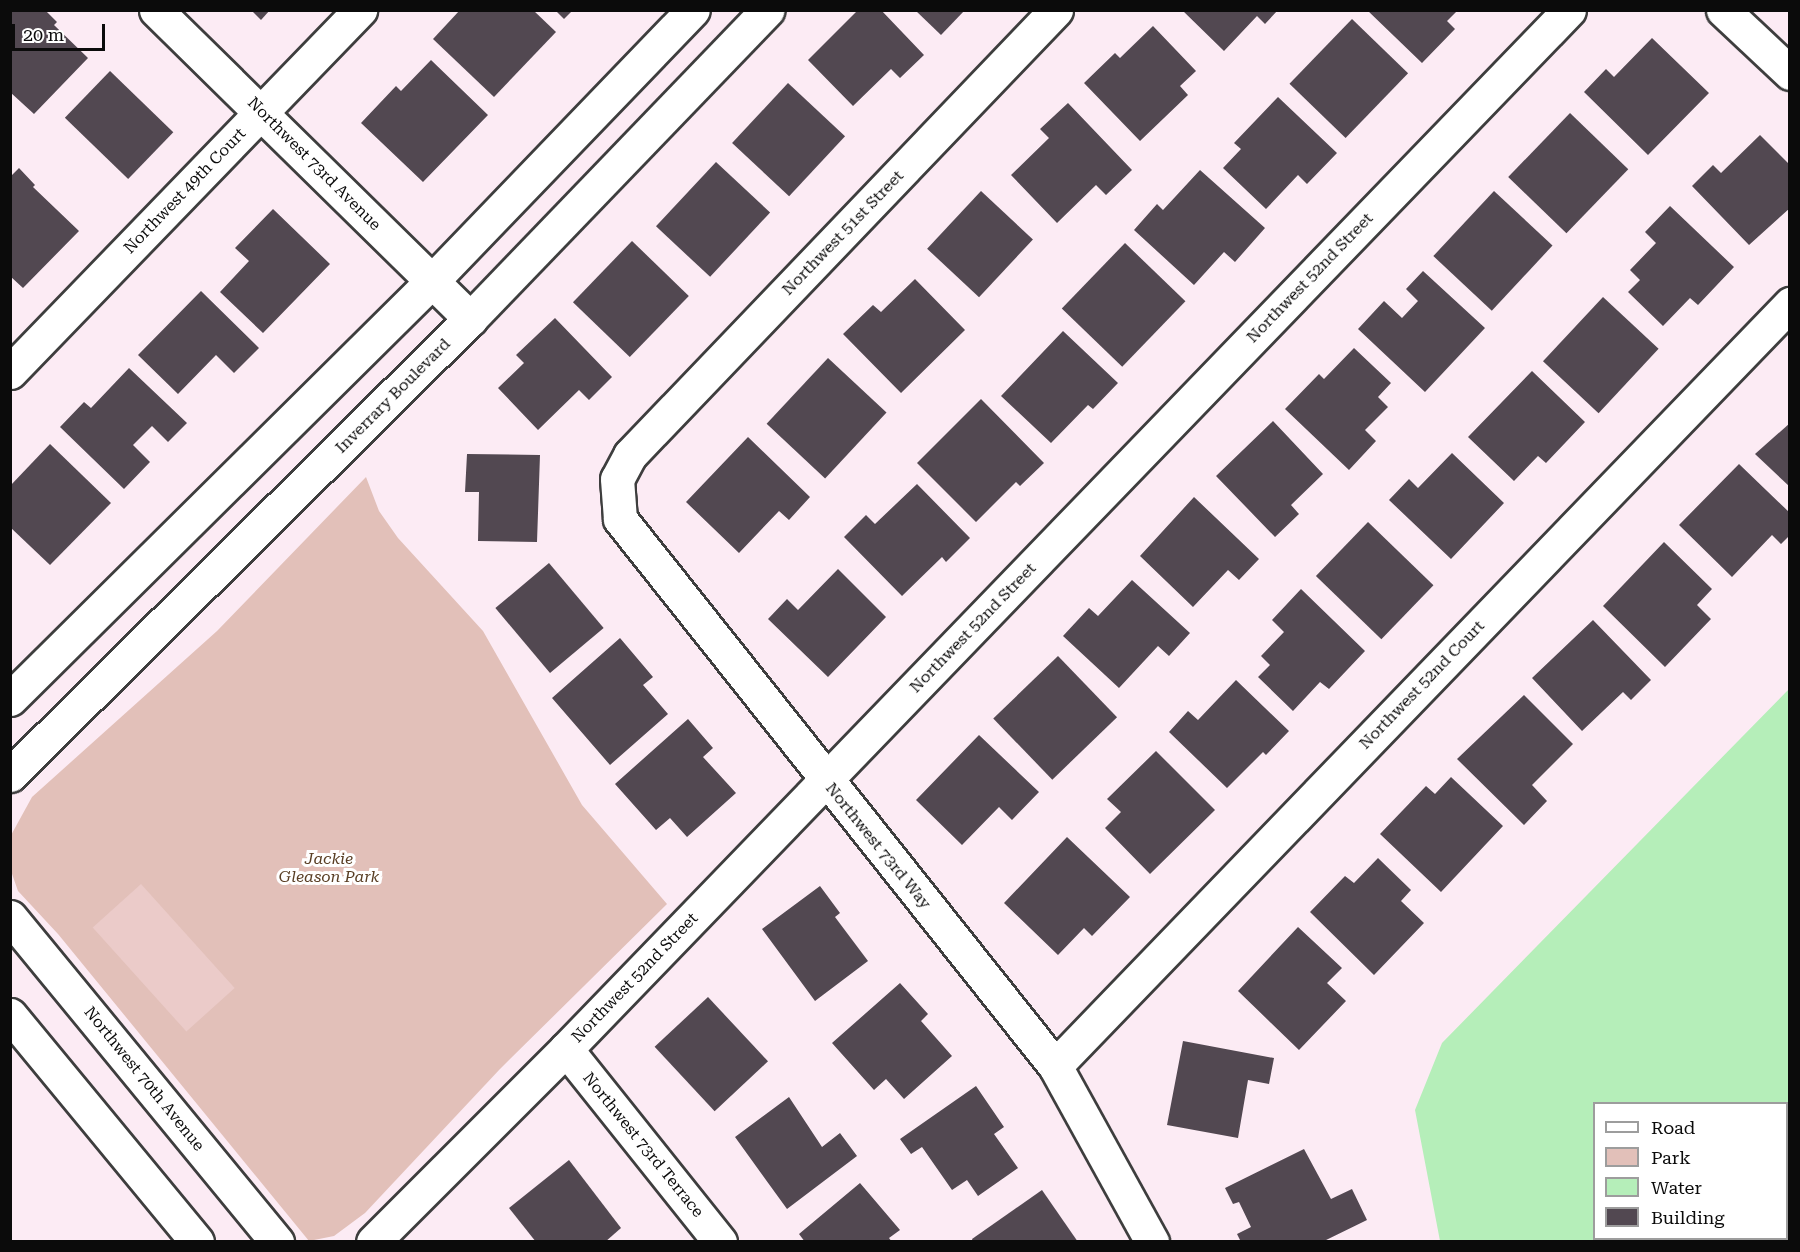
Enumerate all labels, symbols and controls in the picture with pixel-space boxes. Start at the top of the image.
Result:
scale bar [15,12,108,50]
text: 20 m [23,24,64,45]
street label: Northwest 73rd Avenue [243,93,385,235]
street label: Northwest 49th Court [120,124,250,258]
street label: Northwest 51st Street [778,167,908,299]
street label: Northwest 52nd Street [1243,209,1377,347]
street label: Inverrary Boulevard [332,335,454,457]
street label: Northwest 52nd Street [906,559,1040,697]
street label: Northwest 52nd Court [1356,617,1488,753]
street label: Northwest 73rd Way [821,779,935,913]
park label: Jackie Gleason Park [279,849,379,887]
street label: Northwest 52nd Street [568,909,702,1047]
street label: Northwest 70th Avenue [80,1003,208,1155]
street label: Northwest 73rd Terrace [579,1069,707,1221]
legend [1593,1102,1788,1240]
text: Road [1651,1117,1695,1138]
text: Park [1651,1147,1691,1168]
text: Water [1651,1177,1702,1198]
text: Building [1651,1207,1725,1228]

